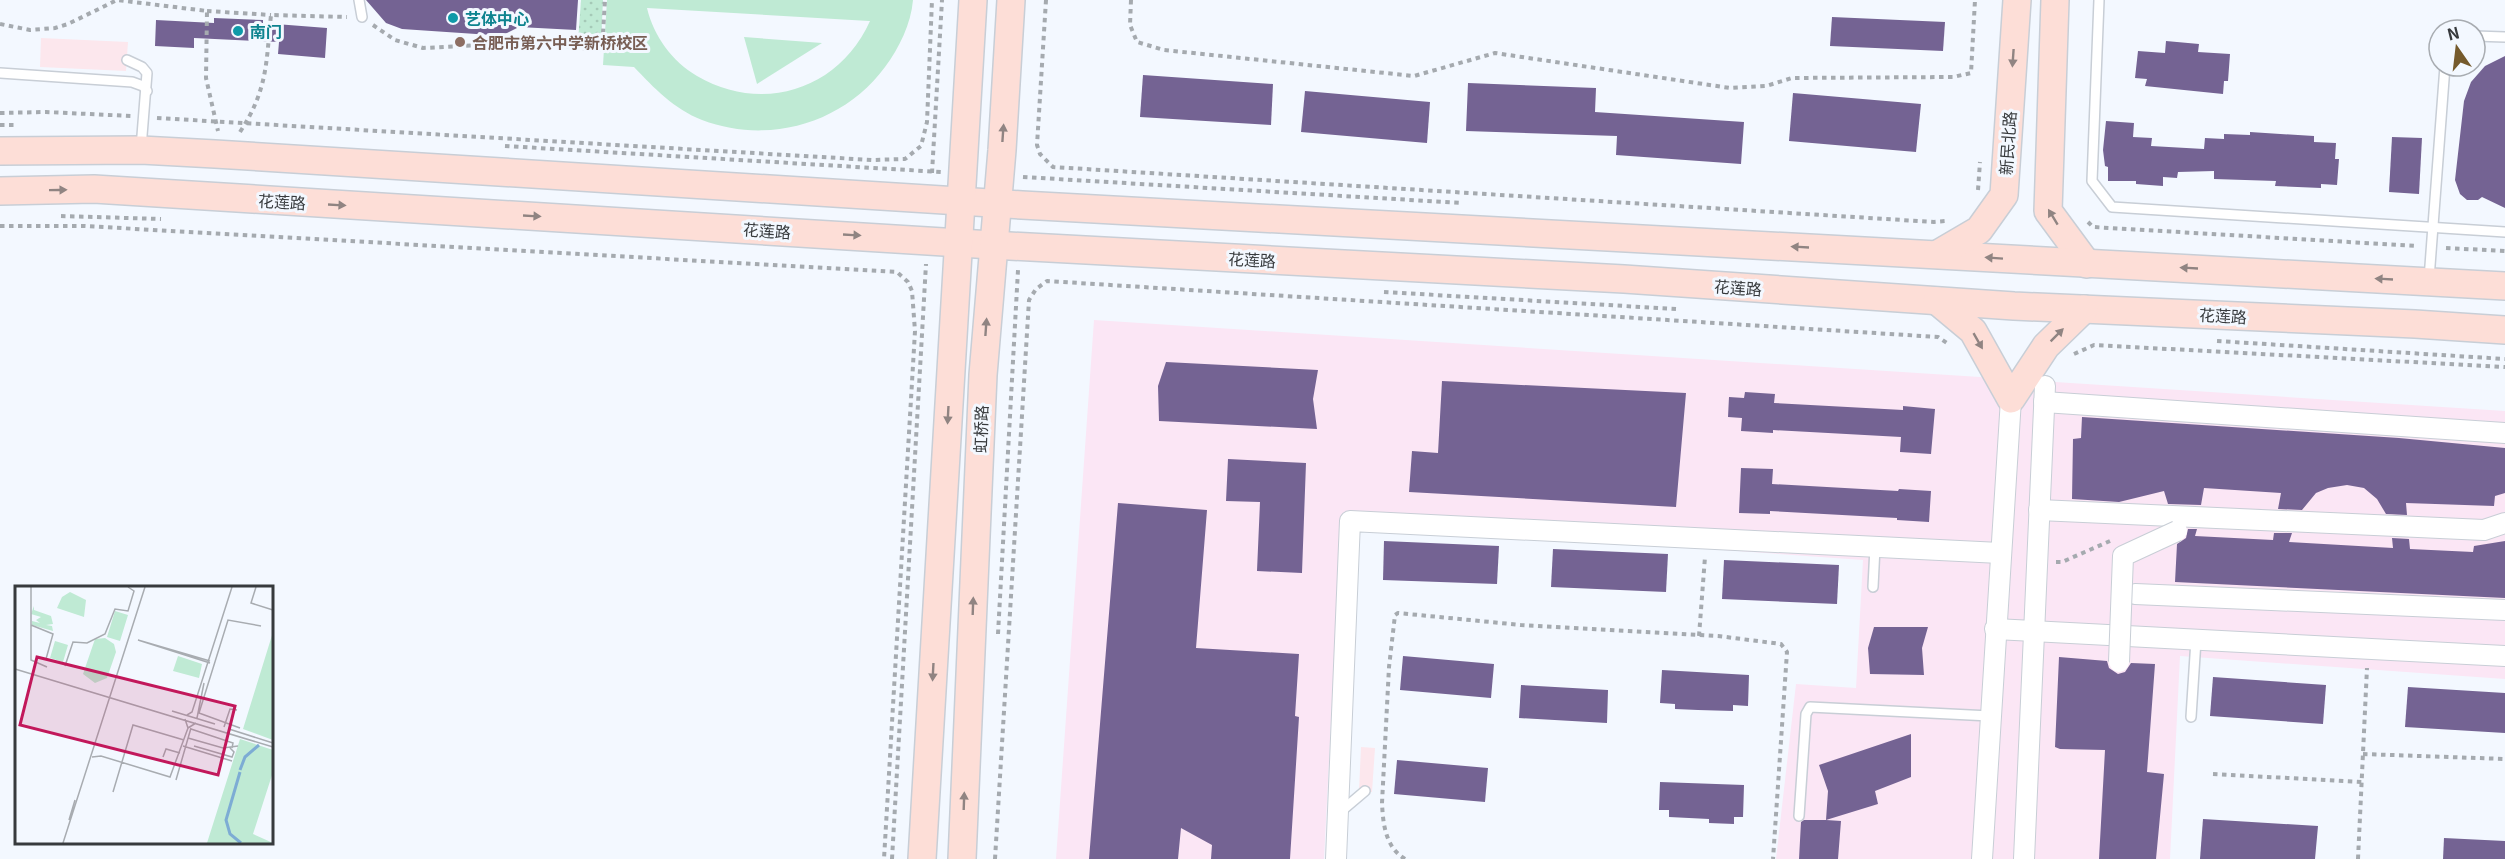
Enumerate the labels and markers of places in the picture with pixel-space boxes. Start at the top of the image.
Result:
place label: 艺体中心 [465,6,529,30]
marker: 艺体中心 [446,11,460,25]
place label: 南门 [250,19,282,43]
marker: 南门 [231,24,245,38]
place label: 合肥市第六中学新桥校区 [472,30,648,54]
marker: 合肥市第六中学新桥校区 [453,35,467,49]

